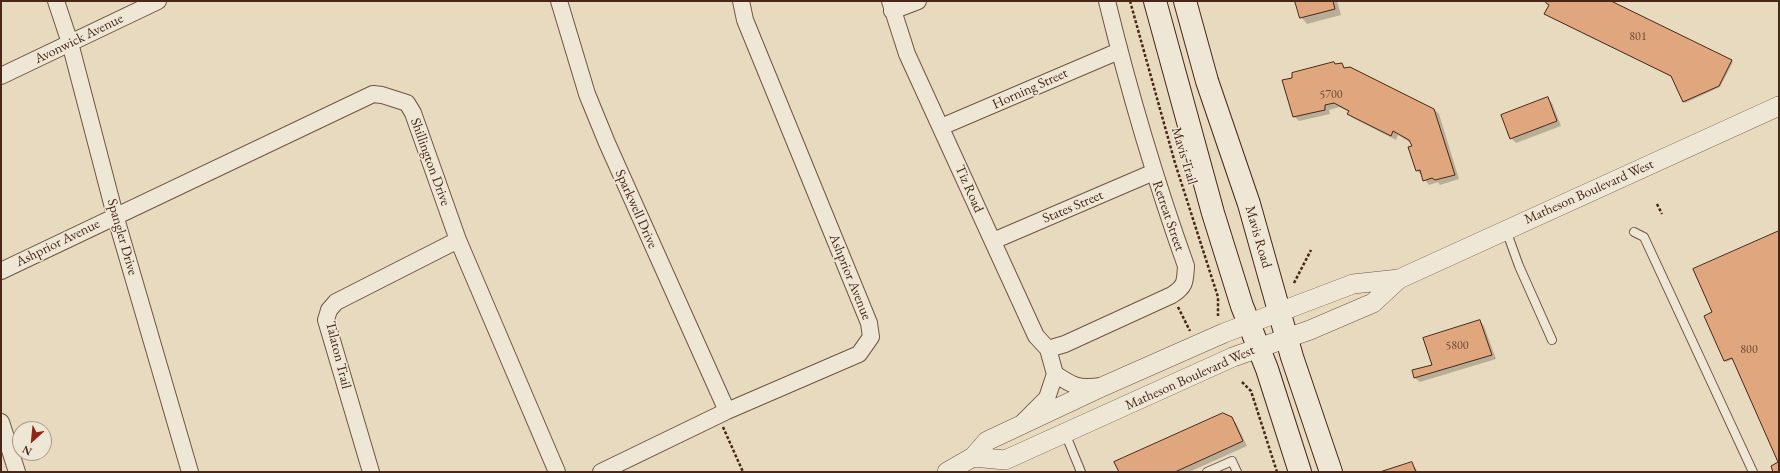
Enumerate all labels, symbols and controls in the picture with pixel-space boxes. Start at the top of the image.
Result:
street label: Avonwick Avenue [32,10,126,68]
house number: 801 [1629,30,1647,44]
street label: Horning Street [990,65,1070,113]
house number: 5700 [1319,88,1343,102]
street label: Shillington Drive [406,116,454,208]
street label: Mavis Trail [1167,125,1201,187]
street label: Matheson Boulevard West [1522,156,1656,228]
street label: Tiz Road [951,163,987,215]
street label: Sparkwell Drive [611,167,661,251]
street label: Retreat Street [1148,179,1188,253]
street label: States Street [1040,187,1106,227]
street label: Spangler Drive [103,197,141,277]
street label: Mavis Road [1241,204,1275,270]
street label: Ashprior Avenue [13,215,103,271]
street label: Ashprior Avenue [825,231,875,323]
street label: Talaton Trail [322,319,354,391]
house number: 5800 [1445,339,1469,353]
street label: Matheson Boulevard West [1123,342,1257,414]
house number: 800 [1740,343,1758,357]
north arrow [12,421,52,461]
text: N [20,443,34,459]

